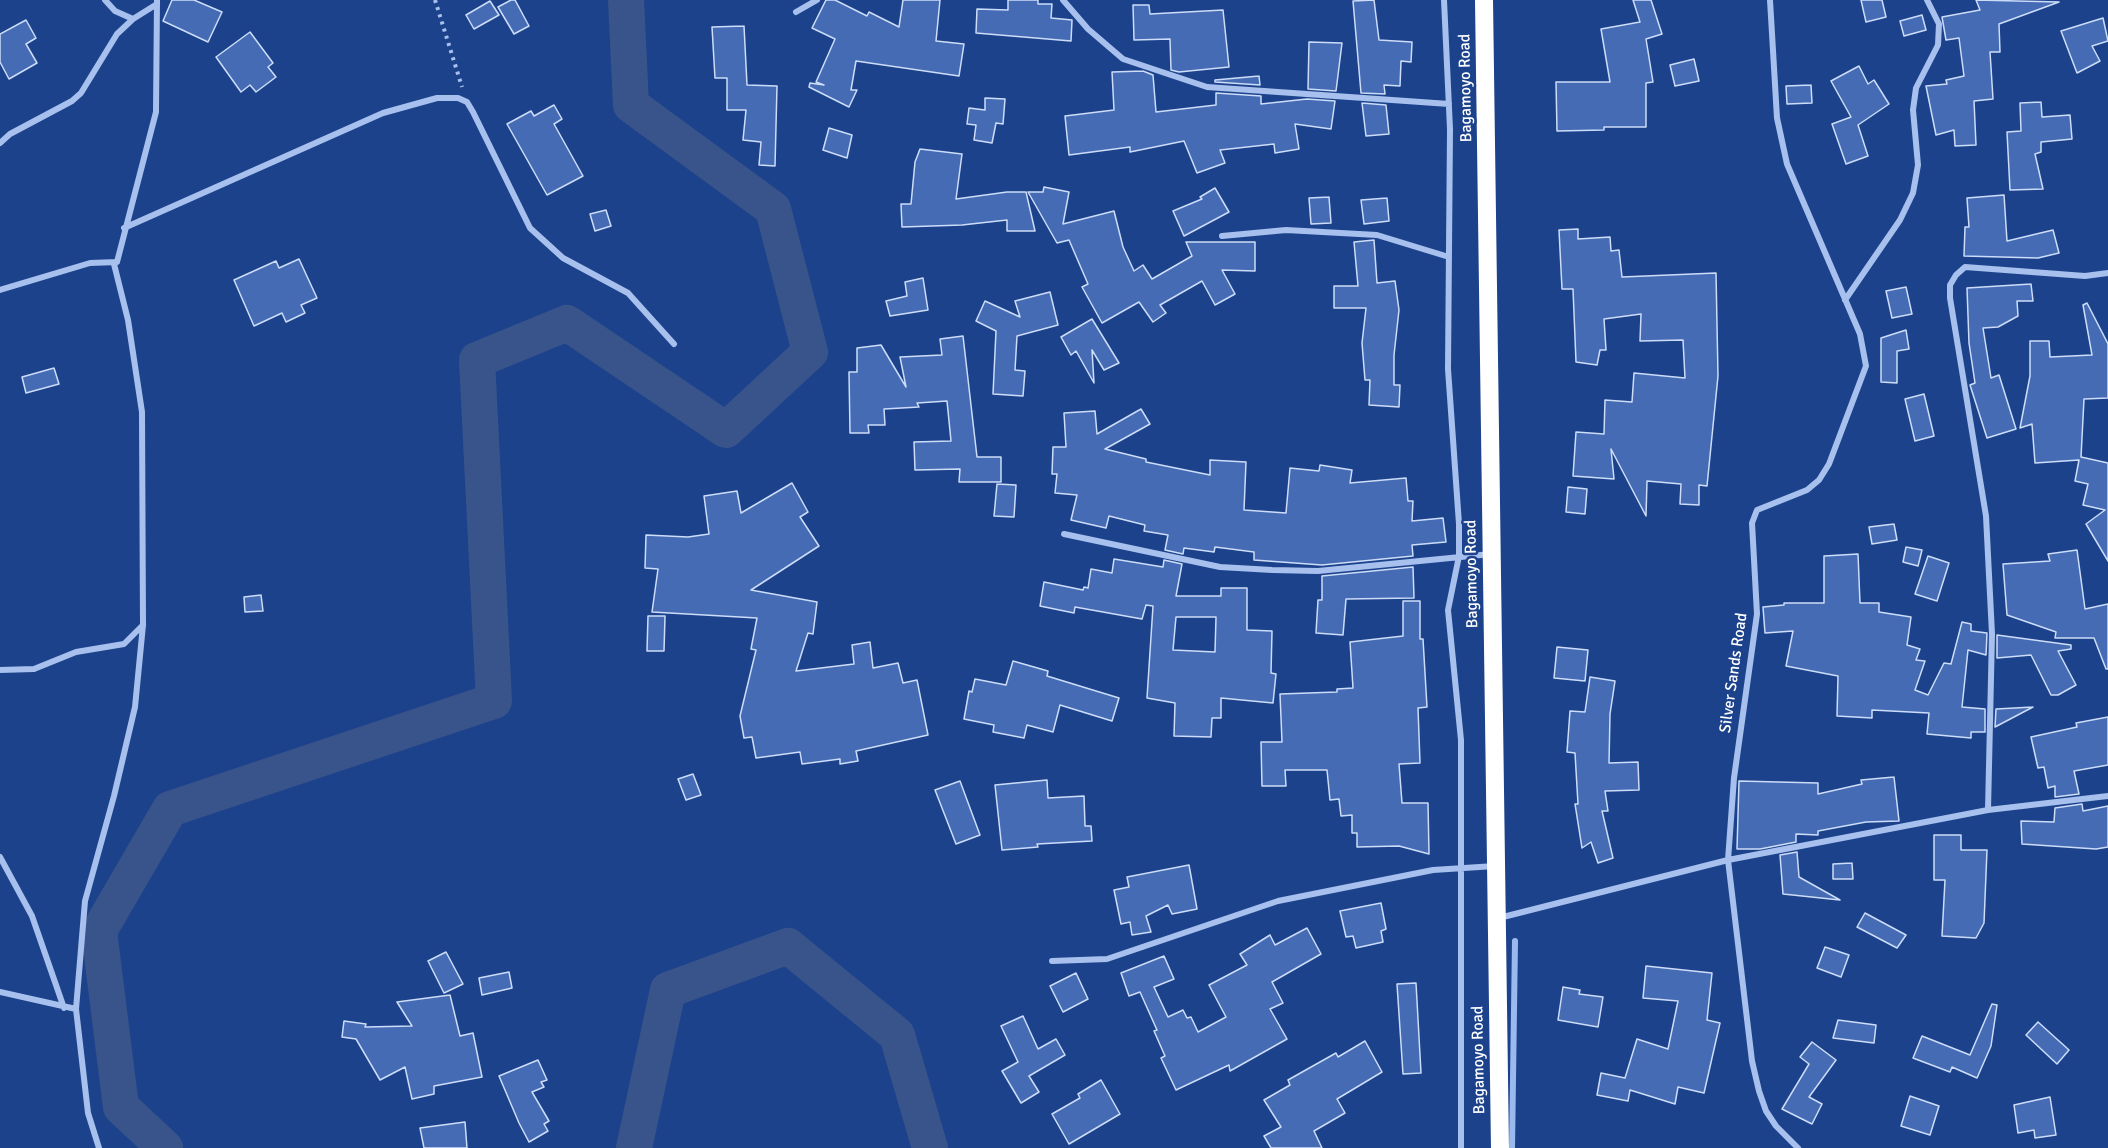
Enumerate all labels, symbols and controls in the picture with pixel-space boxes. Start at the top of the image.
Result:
street label: Bagamoyo Road [1455,34,1477,142]
street label: Bagamoyo Road [1461,520,1483,628]
street label: Silver Sands Road [1716,612,1752,734]
street label: Bagamoyo Road [1468,1006,1490,1114]

